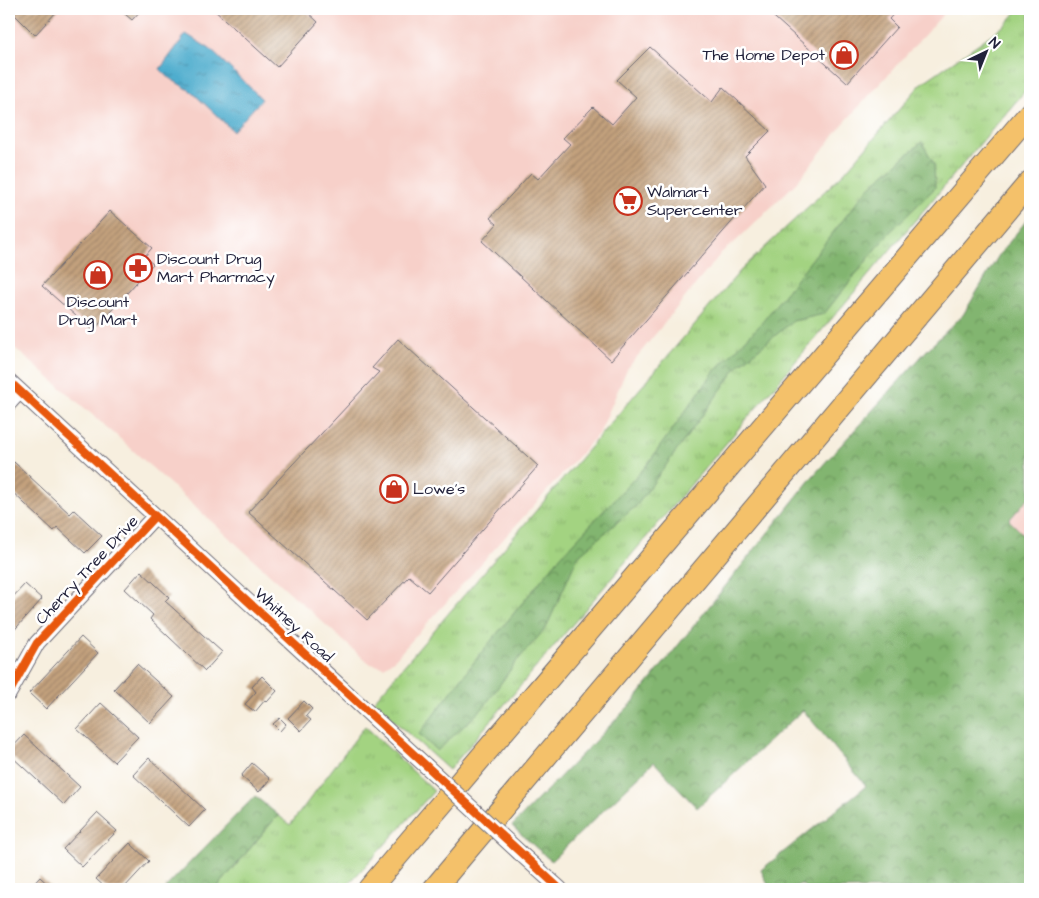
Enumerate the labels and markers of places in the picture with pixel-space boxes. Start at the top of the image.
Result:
shop icon: The Home Depot [829,40,859,70]
place label: The Home Depot [702,44,826,66]
place label: Walmart Supercenter [647,181,743,221]
supermarket icon: Walmart Supercenter [613,186,643,216]
place label: Discount Drug Mart Pharmacy [157,248,275,289]
pharmacy icon: Discount Drug Mart Pharmacy [123,253,153,283]
shop icon: Discount Drug Mart [83,260,113,290]
place label: Discount Drug Mart [59,291,138,332]
shop icon: Lowe's [379,474,409,504]
place label: Lowe's [413,478,465,500]

